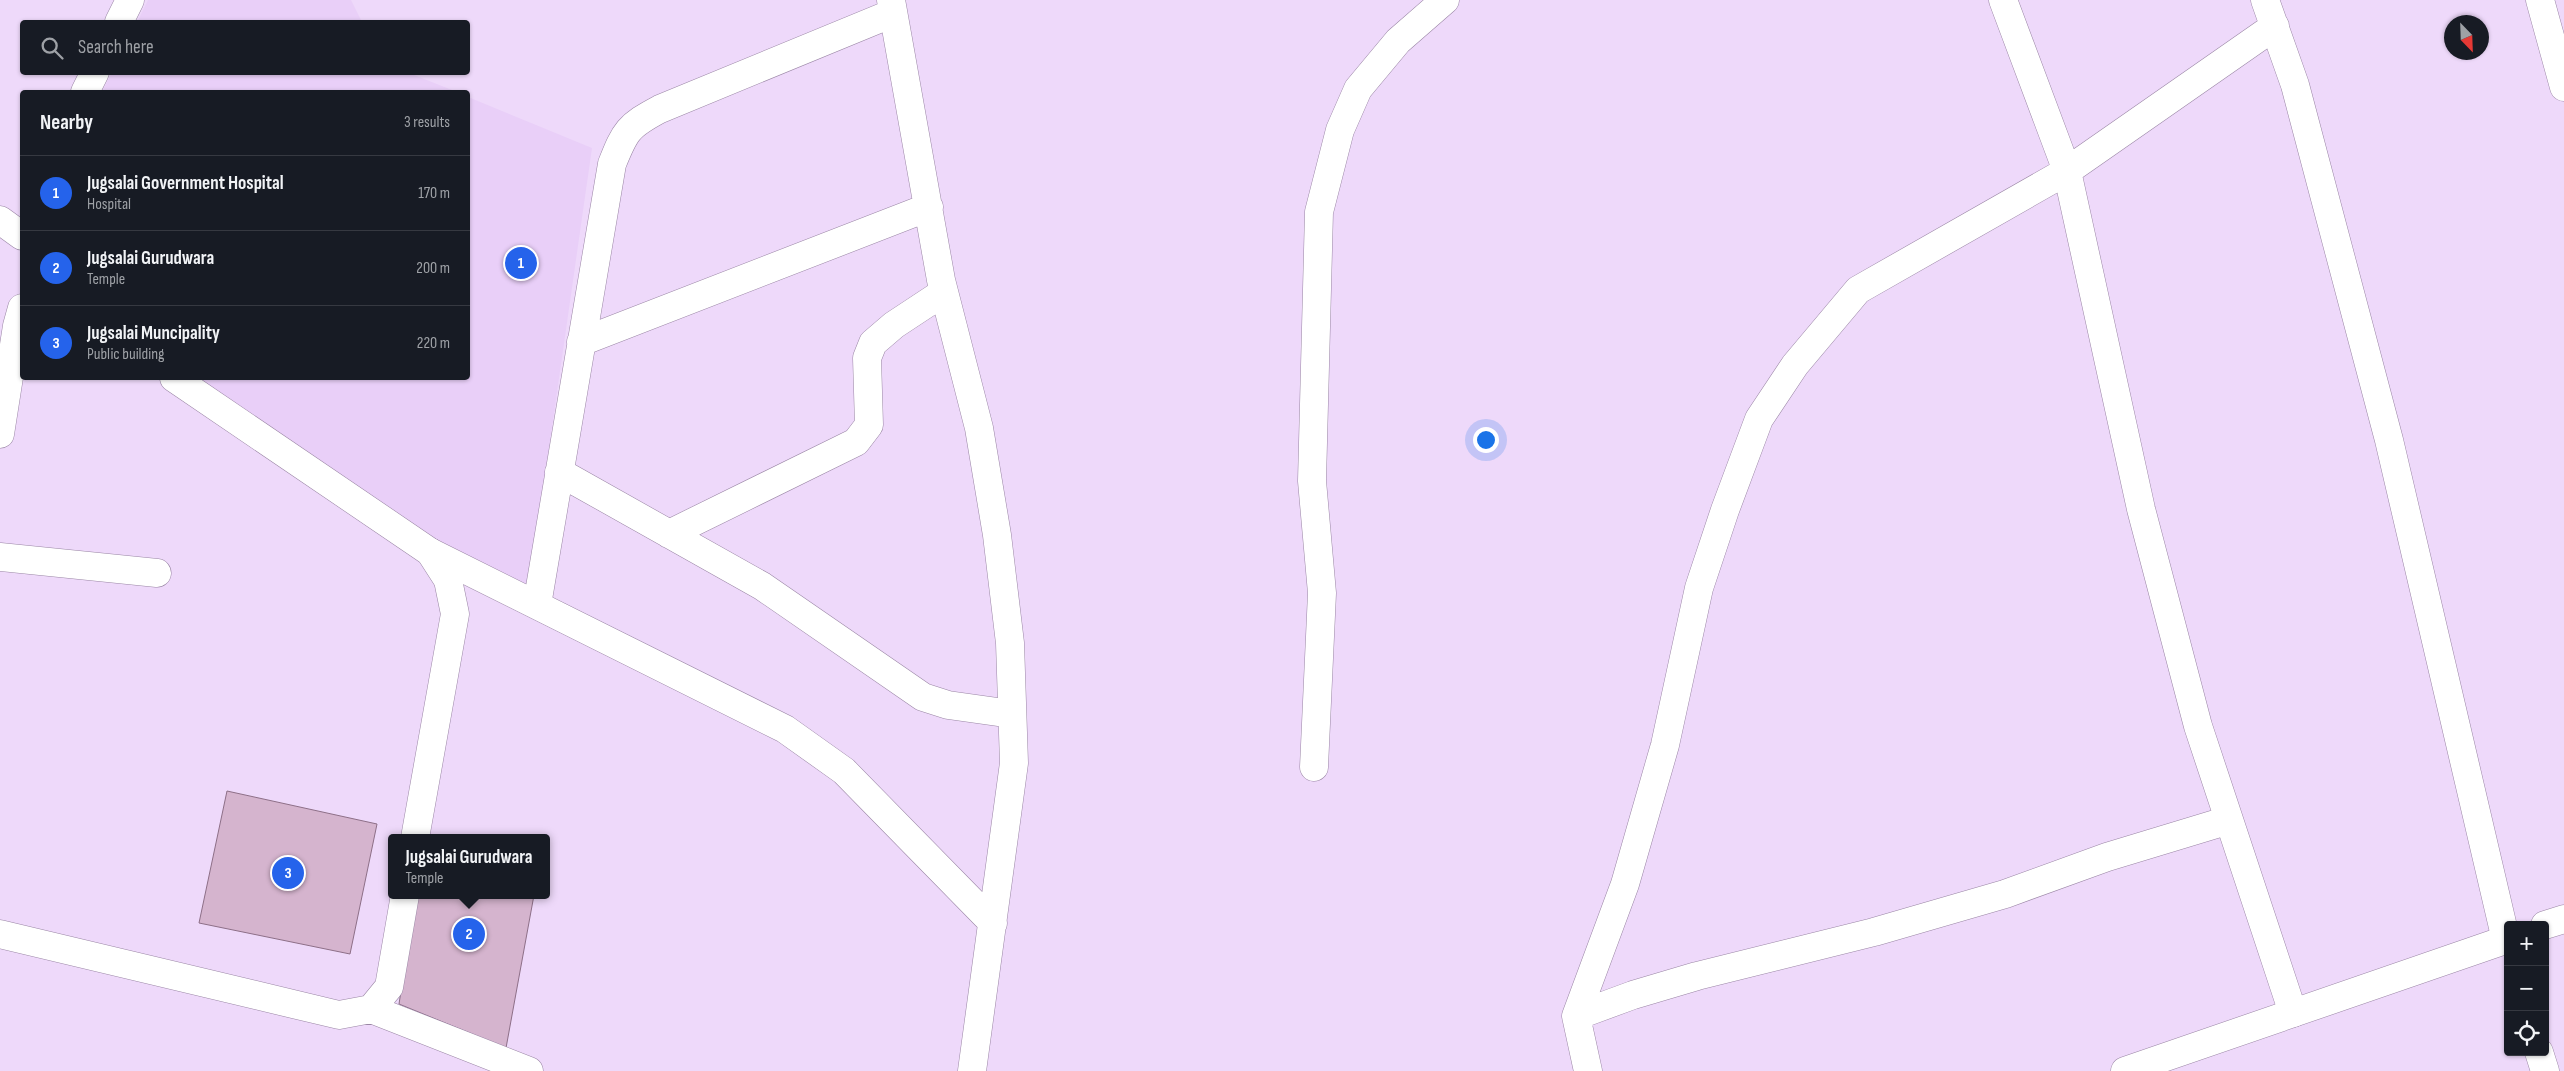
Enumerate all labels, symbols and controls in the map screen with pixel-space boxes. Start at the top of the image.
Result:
north arrow [2444,15,2489,60]
search box [20,20,470,75]
icon: search [38,34,66,62]
text: Search here [78,36,154,59]
text: Nearby [40,110,93,135]
text: 3 results [404,113,450,132]
text: Jugsalai Government Hospital [87,172,284,195]
text: 1 [53,184,59,203]
text: 170 m [418,184,450,203]
text: Hospital [87,195,131,214]
pin: 1 [505,244,537,282]
text: Jugsalai Gurudwara [87,247,214,270]
text: 2 [52,259,60,278]
text: 200 m [416,259,450,278]
text: Temple [87,270,125,289]
text: Jugsalai Muncipality [87,322,220,345]
text: 3 [52,334,60,353]
text: 220 m [417,334,450,353]
text: Public building [87,345,164,364]
your location [1473,427,1499,453]
popup [388,834,550,899]
text: Jugsalai Gurudwara [405,846,533,869]
pin: 3 [272,854,304,892]
text: Temple [405,869,444,888]
pin: 2 [453,915,485,953]
map controls [2504,921,2549,1056]
button: + [2504,921,2549,966]
button: − [2504,966,2549,1011]
button: locate [2504,1011,2549,1056]

